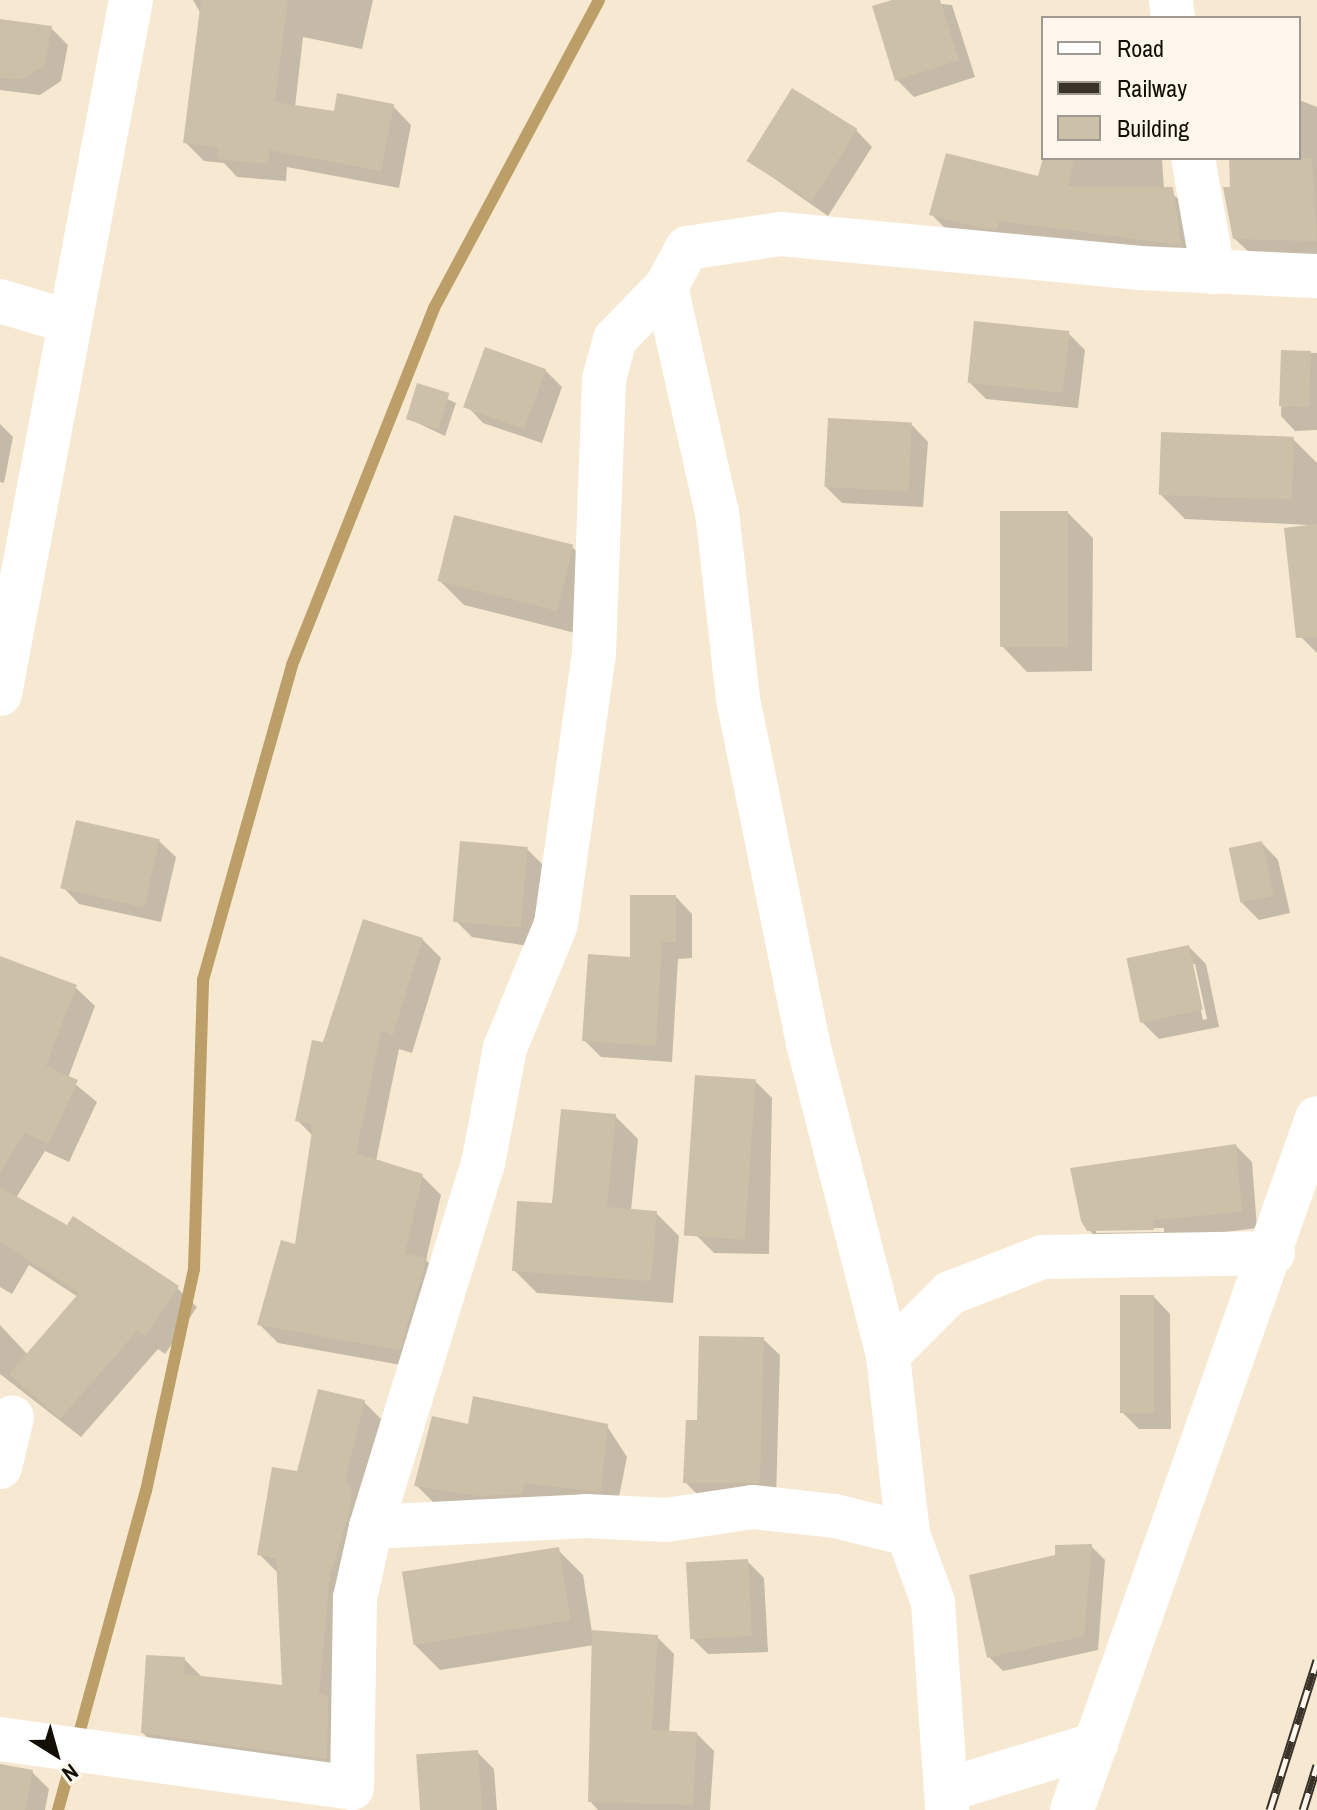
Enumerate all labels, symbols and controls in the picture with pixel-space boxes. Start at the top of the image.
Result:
legend [1041,16,1301,160]
text: Road [1117,32,1164,64]
text: Railway [1117,72,1187,104]
text: Building [1117,112,1189,144]
north arrow [16,1714,96,1794]
text: N [56,1757,85,1789]

